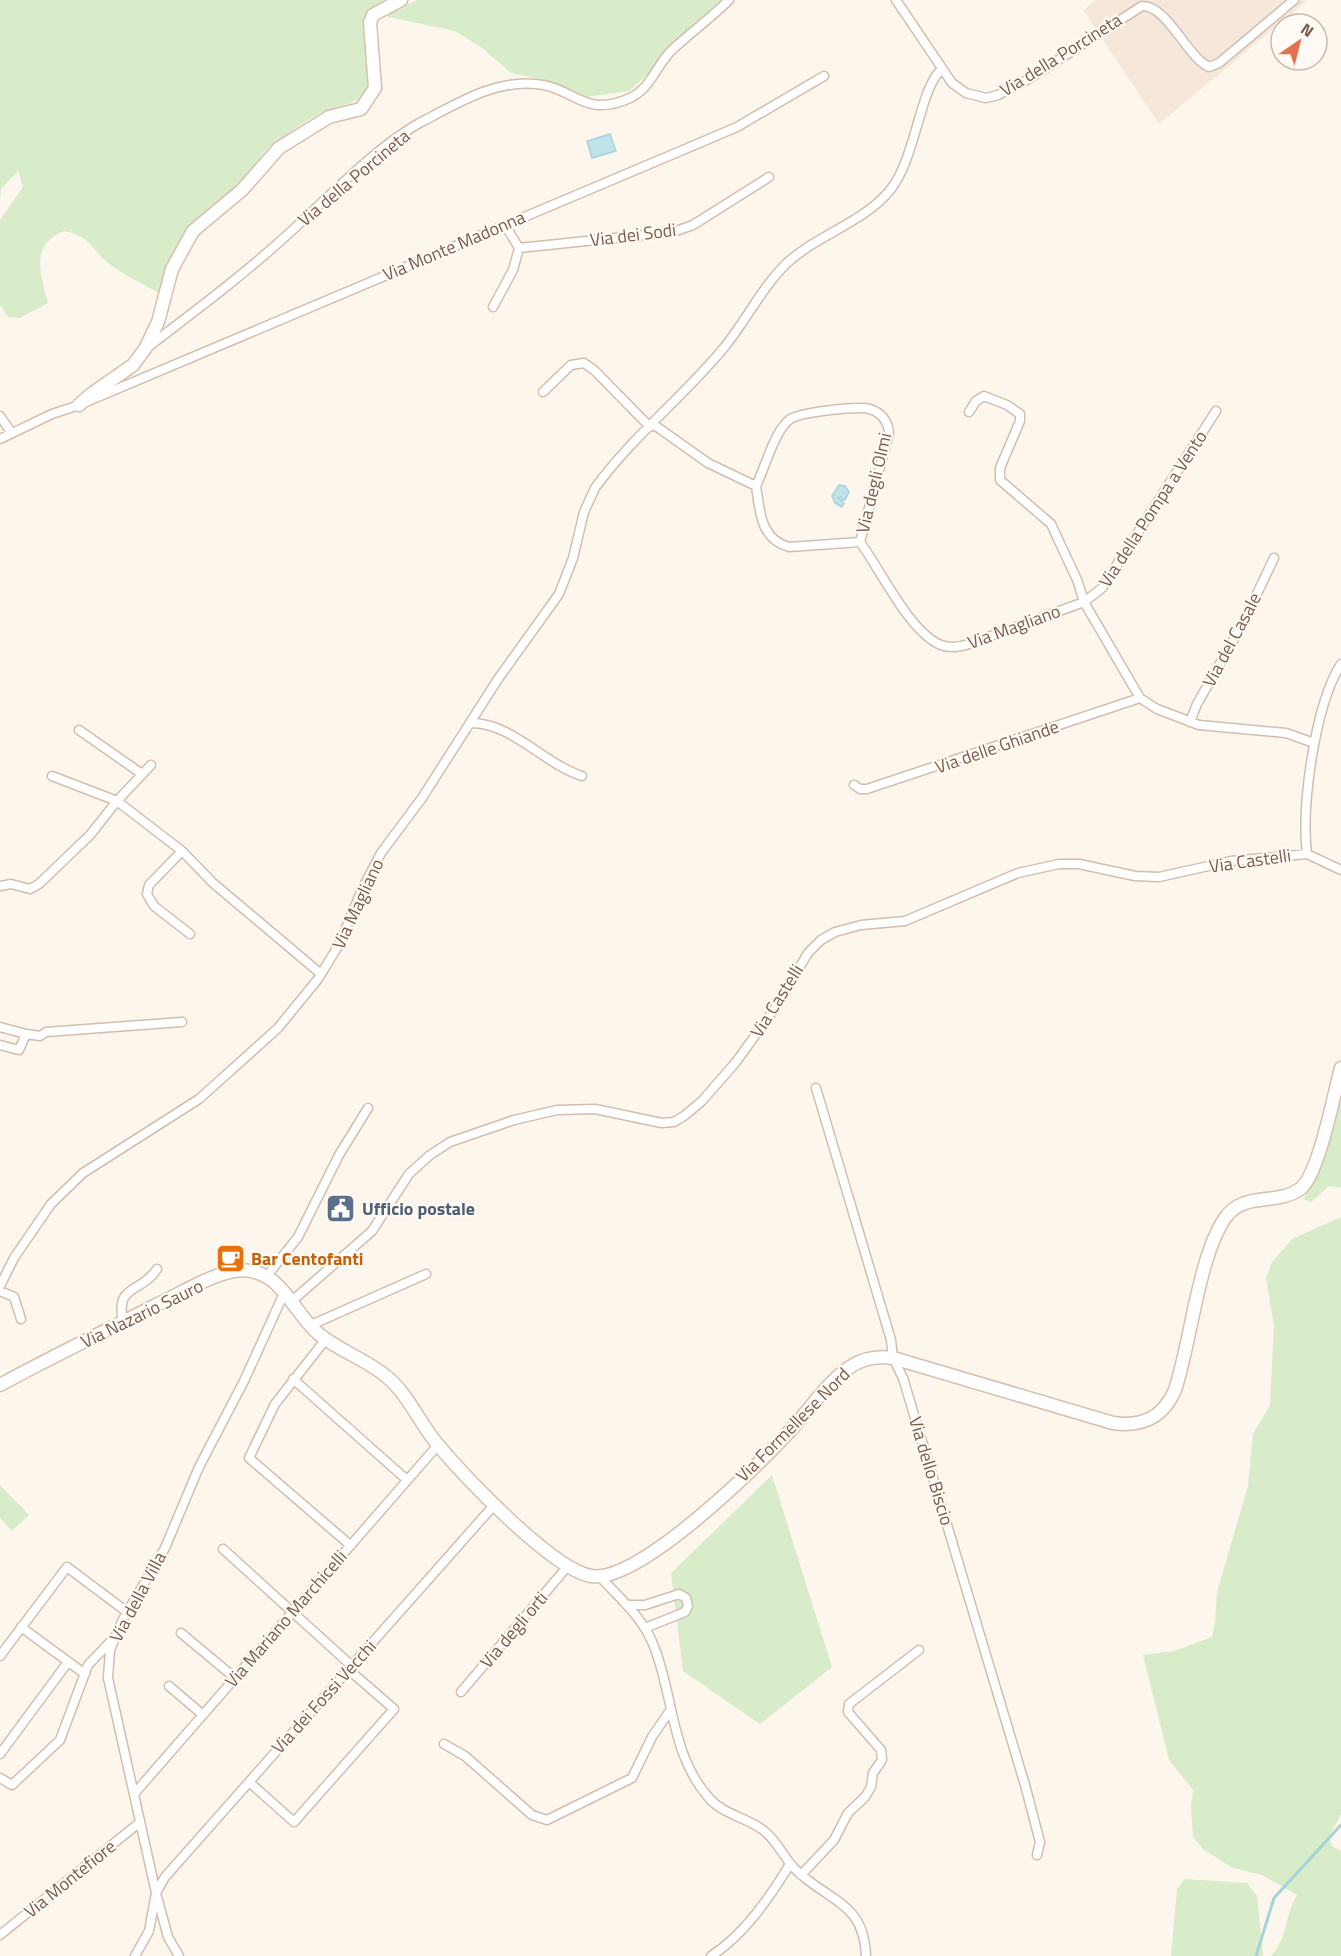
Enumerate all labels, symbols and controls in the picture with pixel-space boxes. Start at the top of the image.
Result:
street label: Via della Porcineta [995,6,1127,103]
north arrow [1269,12,1329,72]
text: N [1296,17,1319,43]
street label: Via della Porcineta [292,123,416,233]
street label: Via Monte Madonna [378,203,529,288]
street label: Via dei Sodi [588,216,678,253]
street label: Via della Pompa a Vento [1092,425,1214,593]
street label: Via degli Olmi [849,430,898,536]
street label: Via del Casale [1195,588,1268,692]
street label: Via Magliano [964,597,1064,656]
street label: Via delle Ghiande [931,713,1062,780]
street label: Via Castelli [1207,841,1293,880]
street label: Via Magliano [325,854,390,953]
street label: Via Castelli [743,959,810,1043]
public building icon: Ufficio postale [325,1193,357,1225]
place label: Ufficio postale [362,1195,475,1222]
cafe icon: Bar Centofanti [214,1243,246,1275]
place label: Bar Centofanti [251,1245,363,1272]
street label: Via Nazario Sauro [76,1272,208,1355]
street label: Via Formellese Nord [729,1361,856,1488]
street label: Via dello Biscio [902,1413,961,1529]
street label: Via Mariano Marchicelli [218,1544,353,1693]
street label: Via della Villa [102,1547,173,1647]
street label: Via degli orti [473,1585,554,1674]
street label: Via dei Fossi Vecchi [265,1634,382,1760]
street label: Via Montefiore [18,1833,122,1924]

